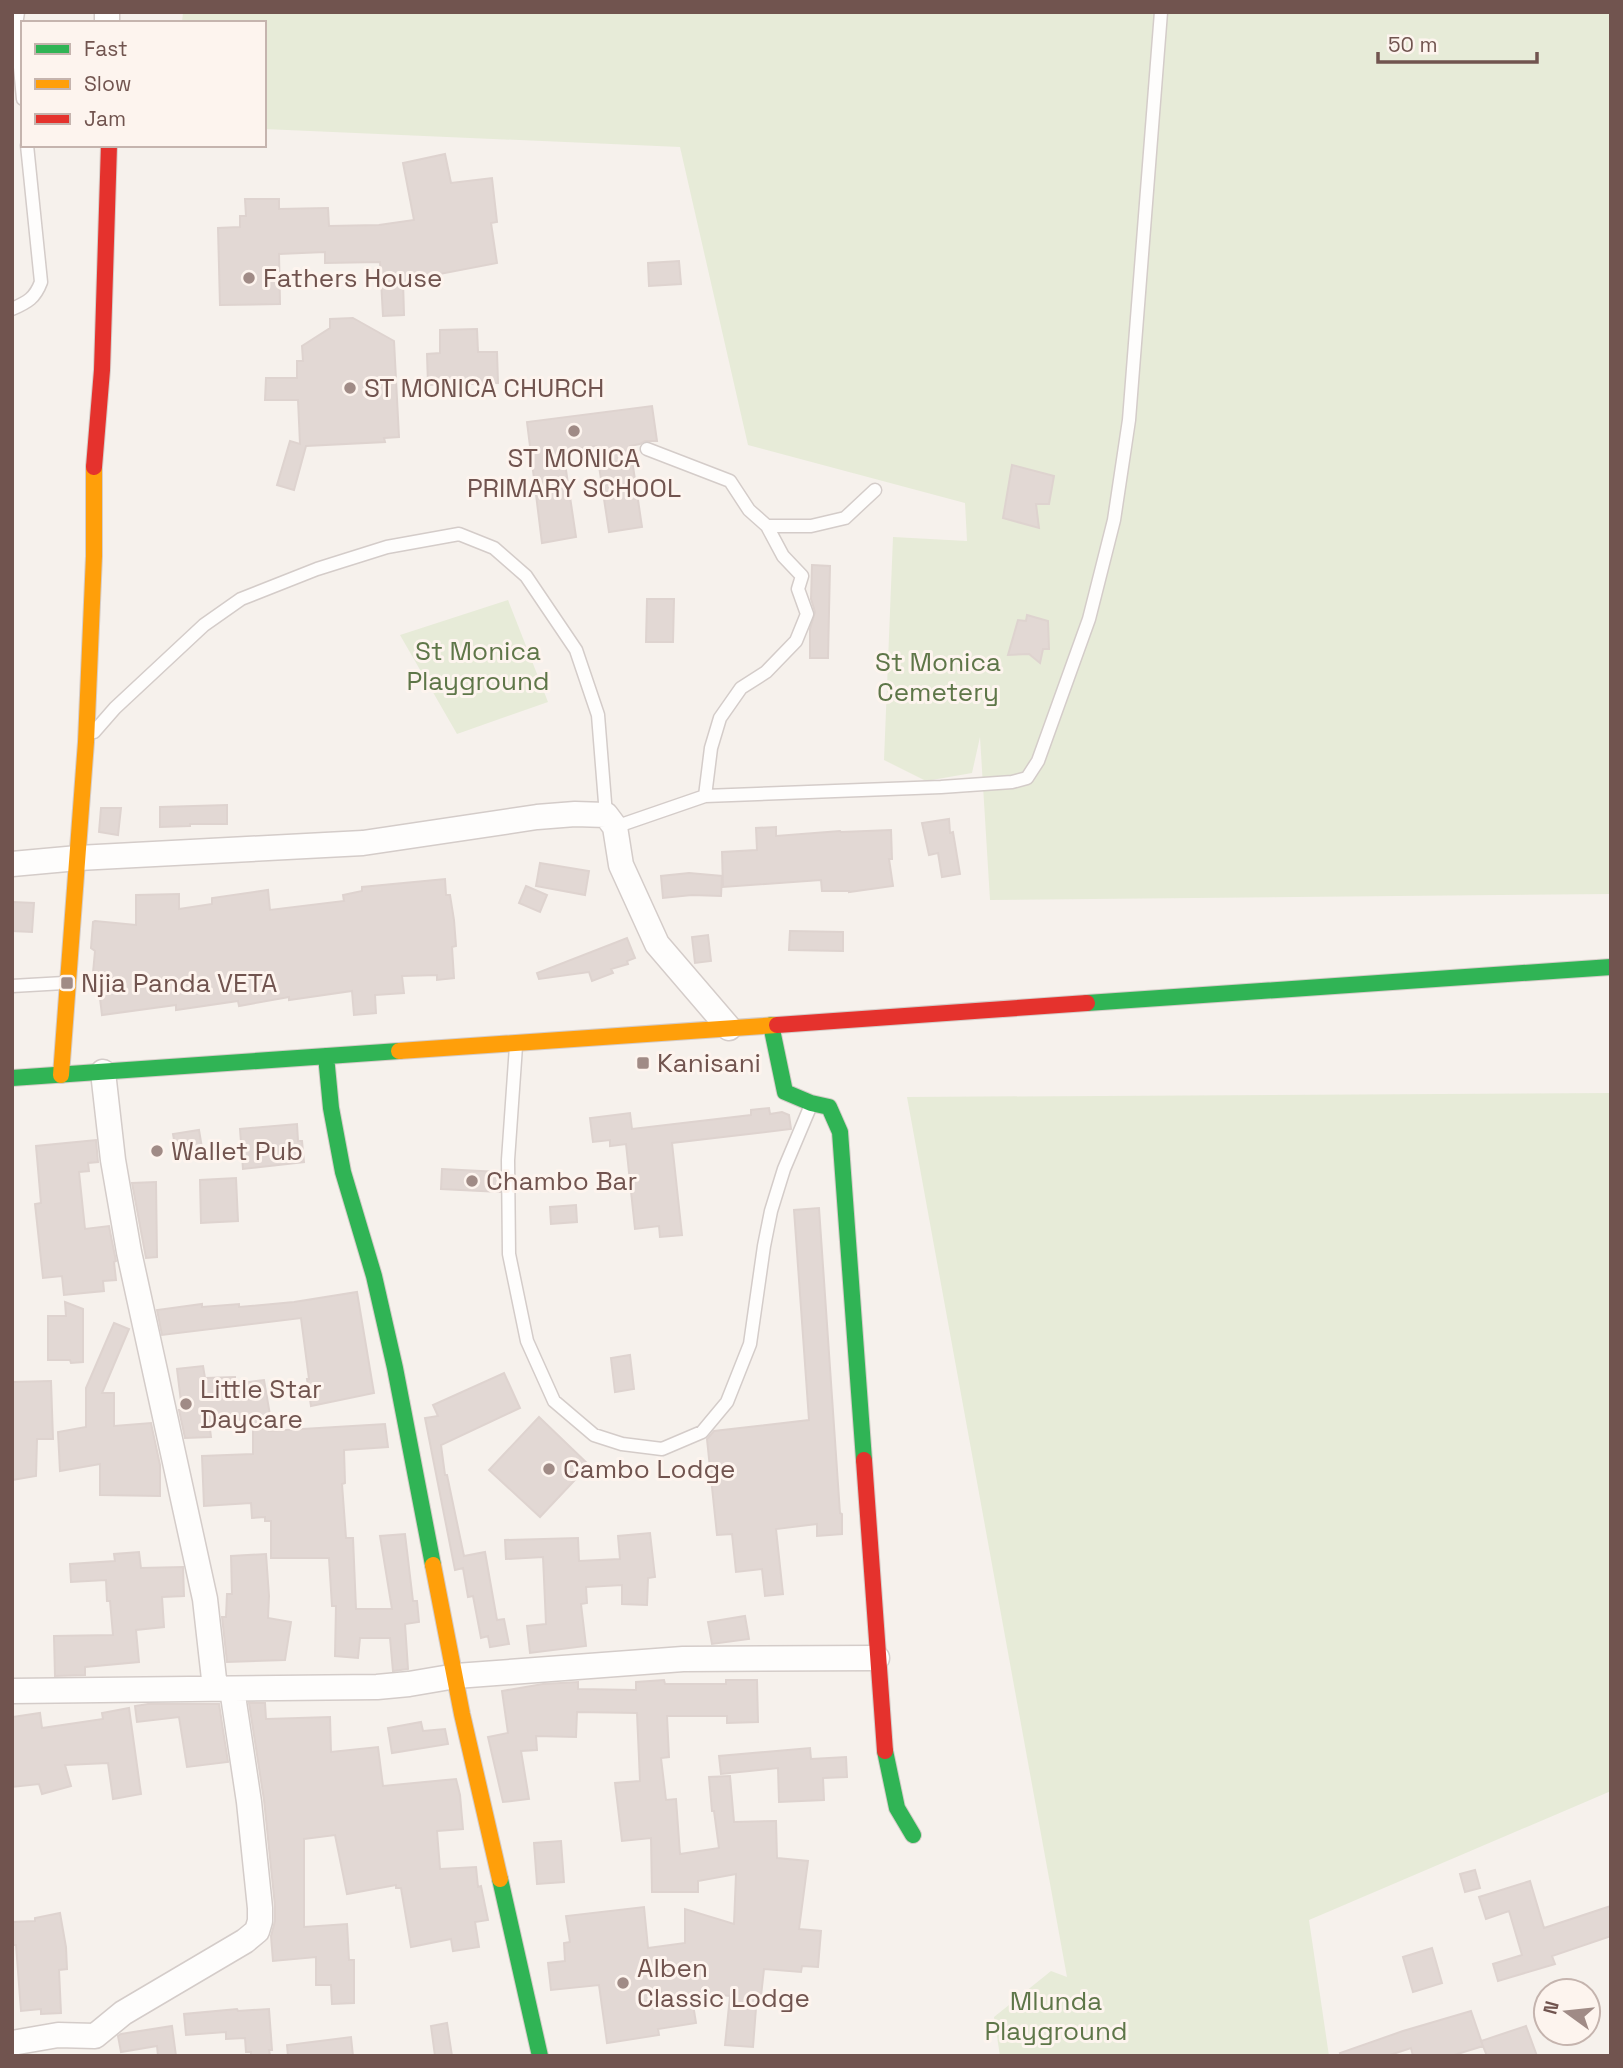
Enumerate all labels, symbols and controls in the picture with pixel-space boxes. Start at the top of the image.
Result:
legend [21,21,266,147]
scale bar [1378,21,1537,65]
text: 50 m [1388,31,1438,58]
text: Fast [84,35,128,62]
text: Slow [84,70,132,97]
text: Jam [84,105,126,132]
place label: Fathers House [263,261,442,295]
marker: Fathers House [241,270,257,286]
place label: ST MONICA CHURCH [364,371,604,405]
marker: ST MONICA CHURCH [342,380,358,396]
marker: ST MONICA PRIMARY SCHOOL [566,423,582,439]
place label: ST MONICA PRIMARY SCHOOL [467,441,681,505]
park label: St Monica Playground [406,634,550,698]
park label: St Monica Cemetery [875,645,1001,709]
place label: Njia Panda VETA [81,966,277,1000]
marker: Njia Panda VETA [59,975,75,991]
place label: Kanisani [657,1046,761,1080]
marker: Kanisani [635,1055,651,1071]
place label: Wallet Pub [171,1134,303,1168]
marker: Wallet Pub [149,1143,165,1159]
place label: Chambo Bar [486,1164,637,1198]
marker: Chambo Bar [464,1173,480,1189]
place label: Little Star Daycare [200,1372,322,1436]
marker: Little Star Daycare [178,1396,194,1412]
place label: Cambo Lodge [563,1452,736,1486]
marker: Cambo Lodge [541,1461,557,1477]
place label: Alben Classic Lodge [637,1951,810,2015]
marker: Alben Classic Lodge [615,1975,631,1991]
north arrow [1532,1977,1602,2047]
park label: Mlunda Playground [984,1984,1128,2048]
text: N [1537,1998,1565,2017]

